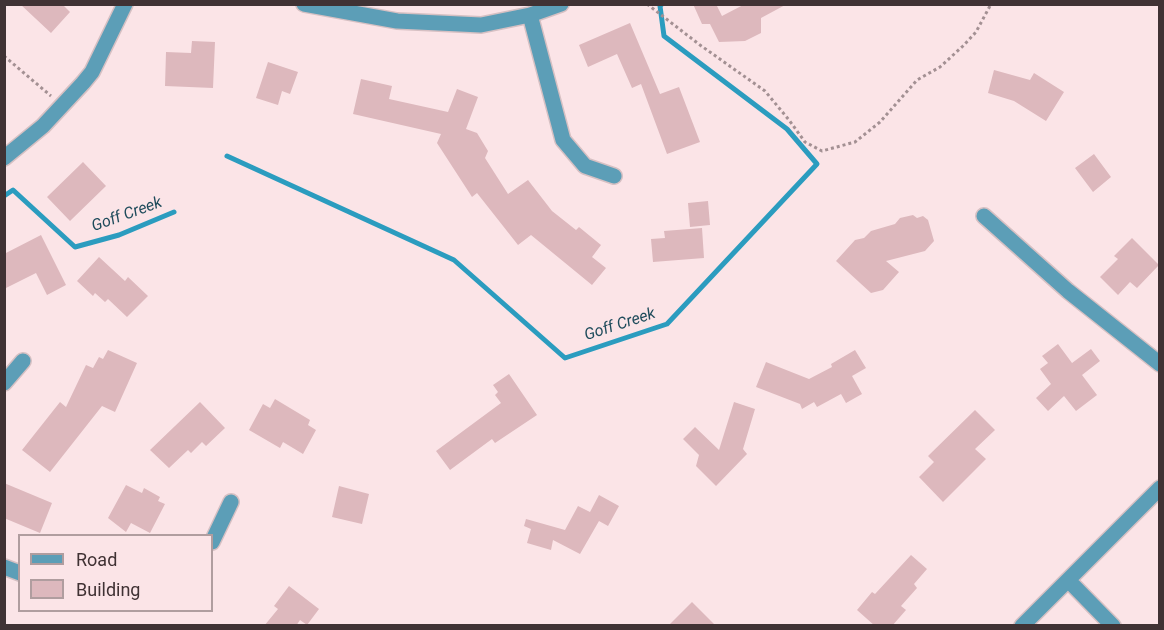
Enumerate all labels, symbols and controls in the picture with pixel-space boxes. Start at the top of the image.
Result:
water label: Goff Creek [89,193,165,237]
water label: Goff Creek [582,304,658,346]
legend [18,534,213,612]
text: Road [76,549,117,570]
text: Building [76,579,140,600]

